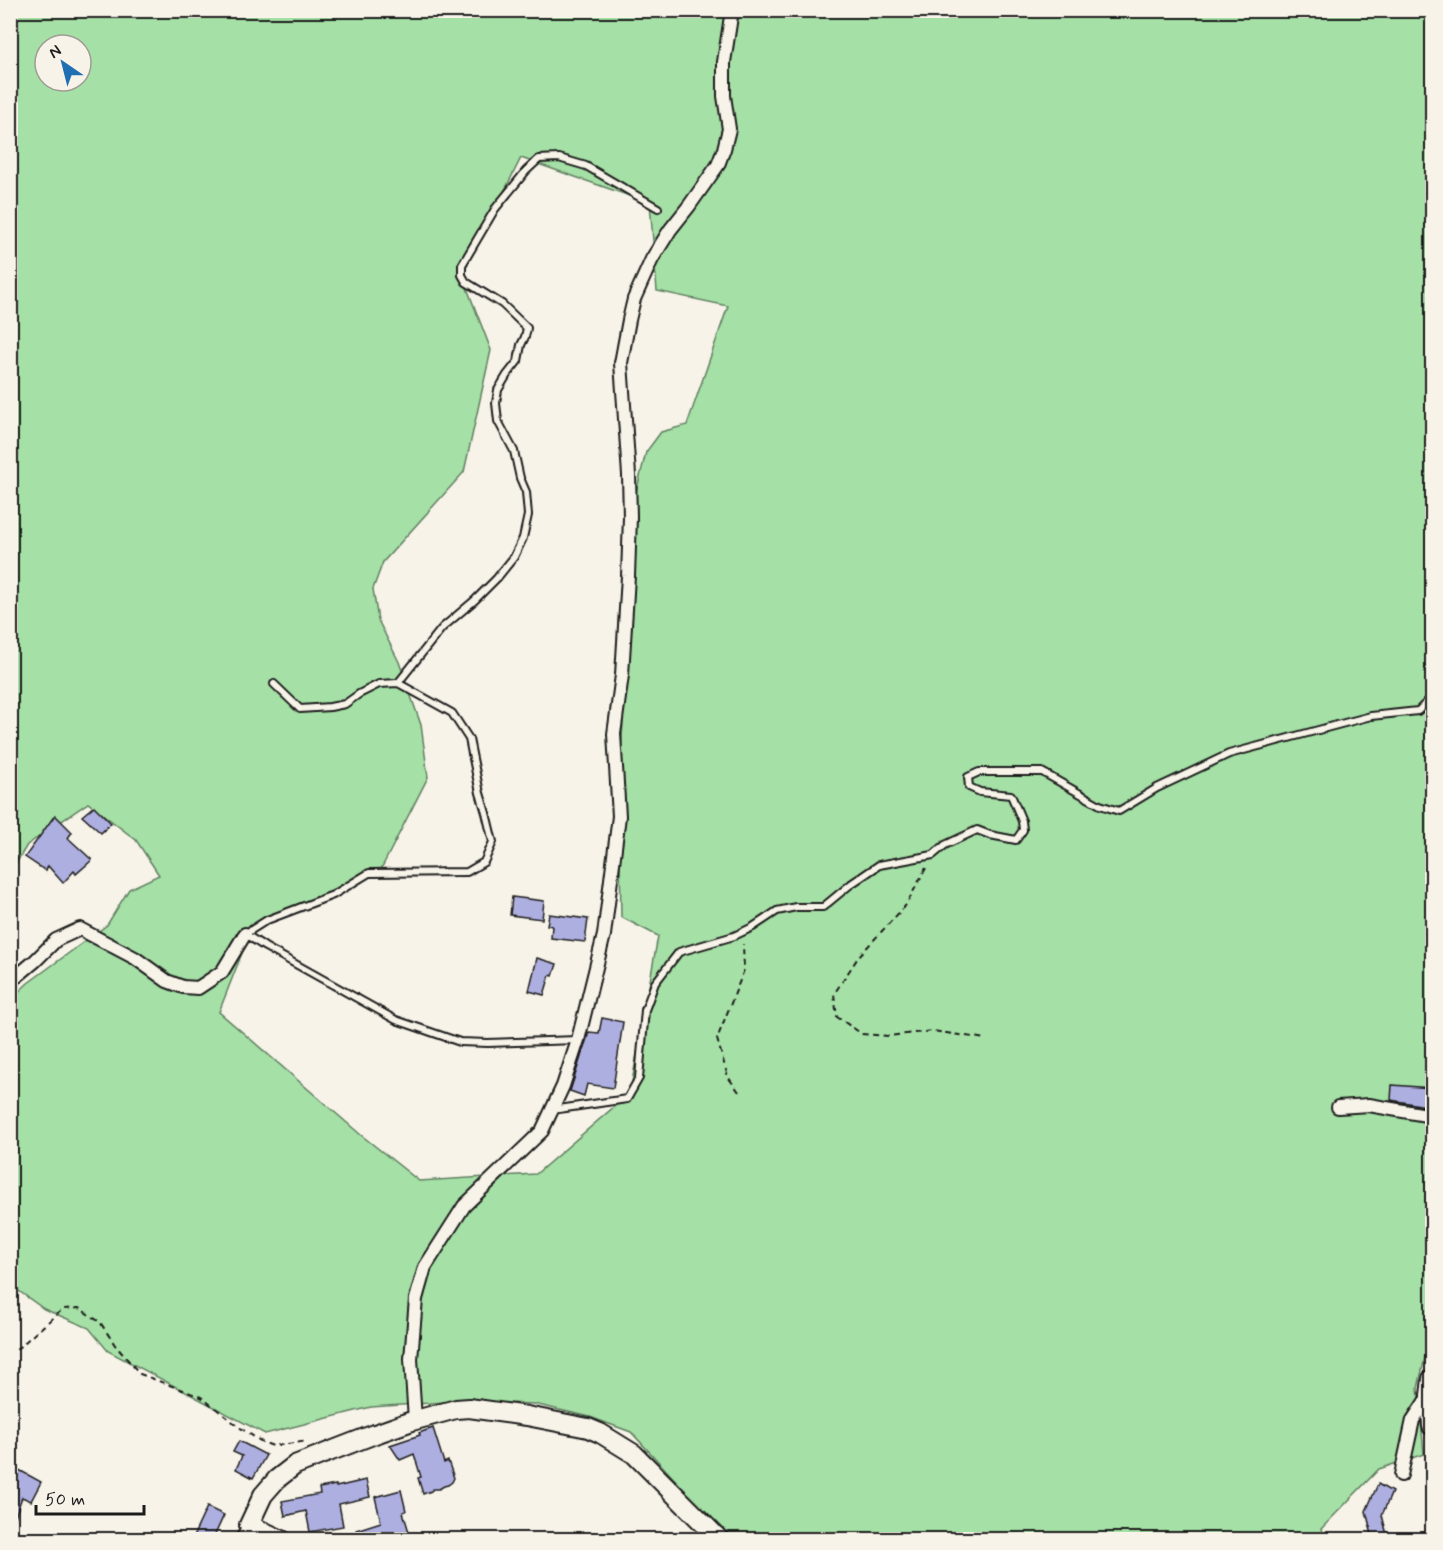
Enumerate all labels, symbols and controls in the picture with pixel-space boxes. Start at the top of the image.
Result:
north arrow [33,33,93,93]
text: N [45,40,66,64]
scale bar [36,1478,144,1516]
text: 50 m [45,1488,85,1512]

